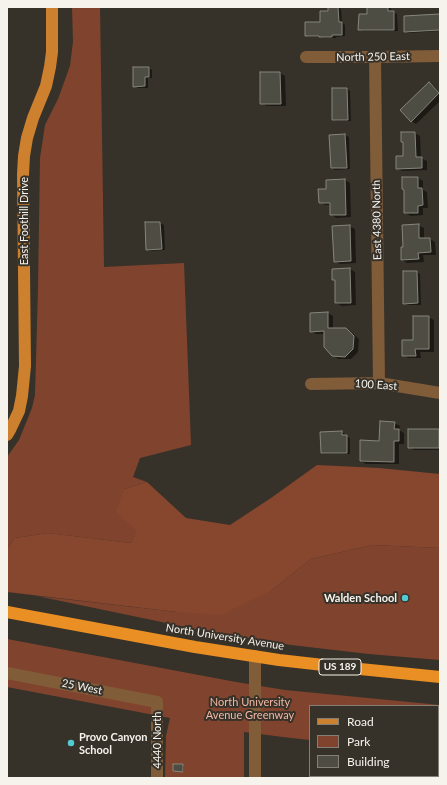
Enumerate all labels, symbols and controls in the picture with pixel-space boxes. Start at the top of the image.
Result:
street label: North 250 East [336,50,410,64]
street label: East Foothill Drive [17,177,31,265]
street label: East 4380 North [370,180,384,260]
street label: 100 East [354,377,398,393]
place label: Walden School [324,591,397,605]
marker: Walden School [400,593,410,603]
street label: North University Avenue [165,621,285,653]
road number: US 189 [319,659,361,675]
street label: 25 West [61,677,103,697]
park label: North University Avenue Greenway [206,695,294,721]
legend [309,705,439,777]
street label: 4440 North [150,712,164,768]
text: Road [347,714,374,729]
place label: Provo Canyon School [79,730,147,756]
text: Park [347,734,370,749]
marker: Provo Canyon School [66,738,76,748]
text: Building [347,754,390,769]

